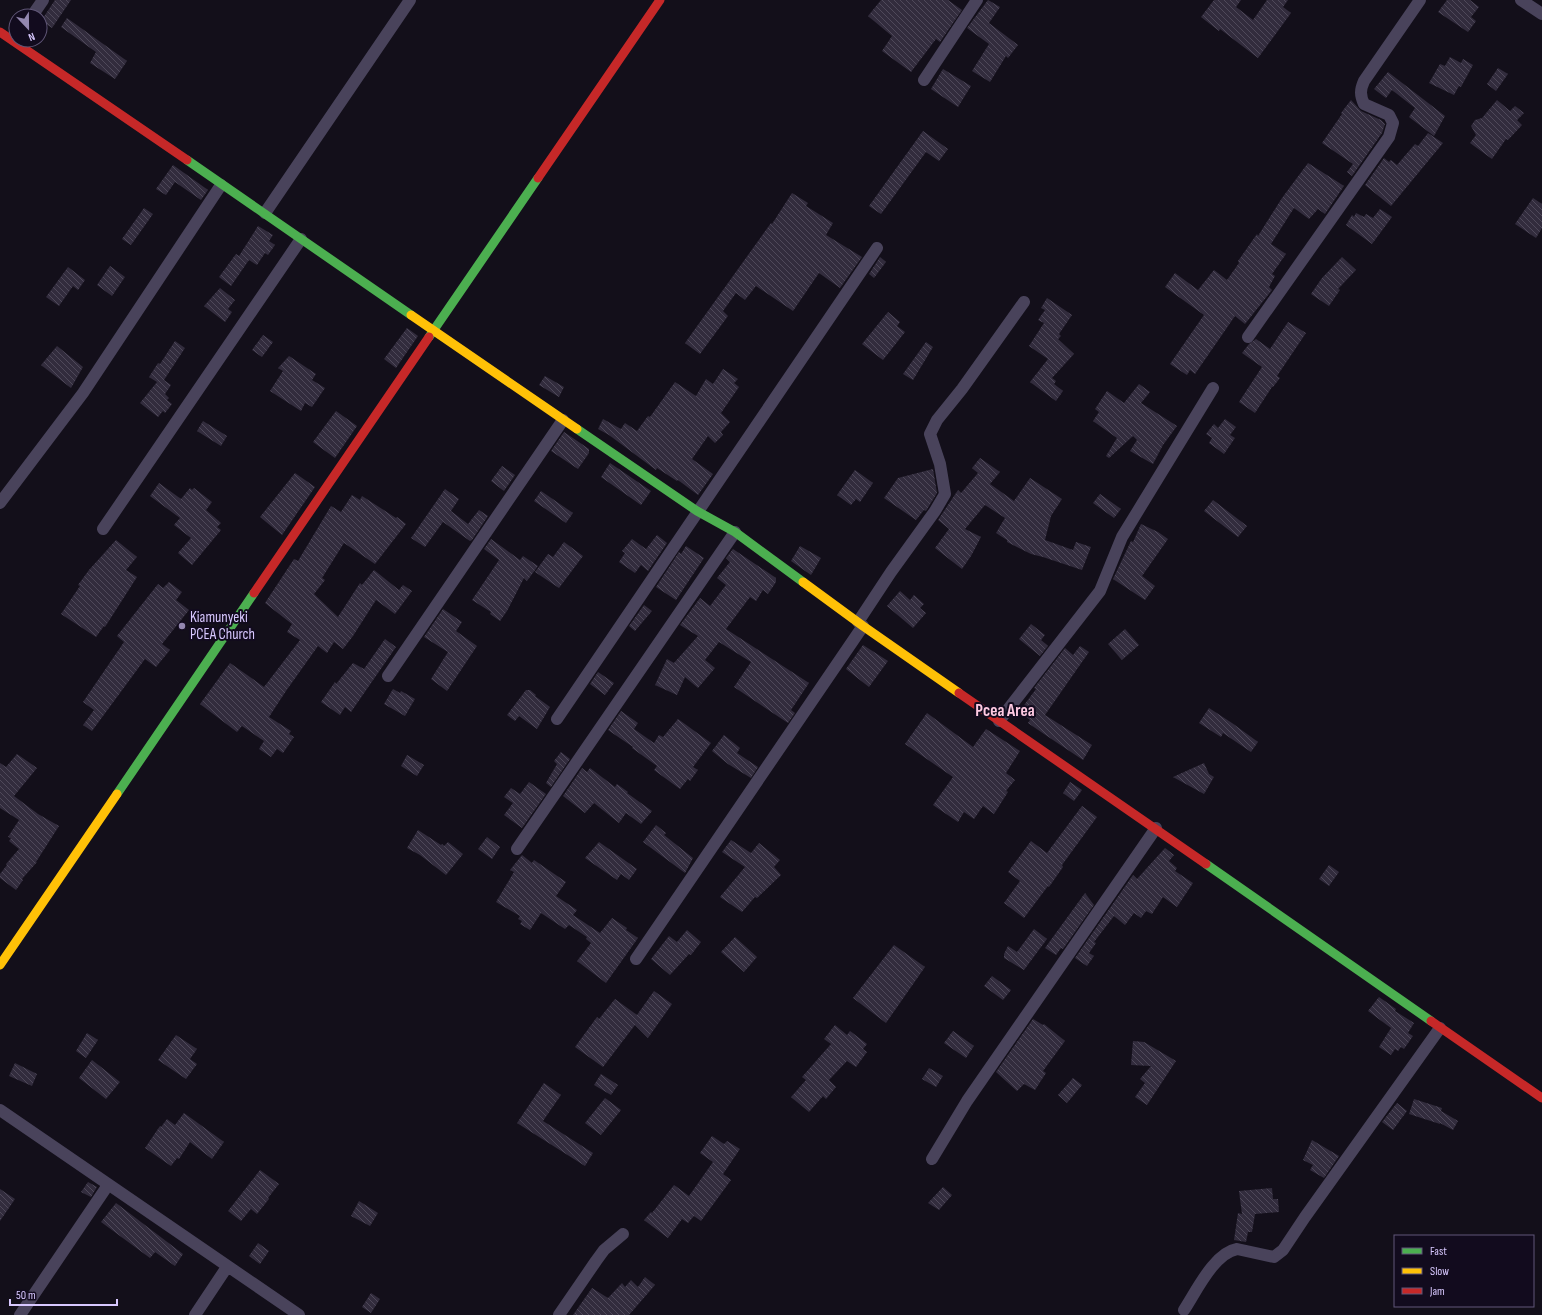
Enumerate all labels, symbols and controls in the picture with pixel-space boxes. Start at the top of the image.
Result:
north arrow [8,8,48,48]
text: N [26,30,37,44]
place label: Kiamunyeki PCEA Church [190,608,255,644]
marker: Kiamunyeki PCEA Church [177,621,187,631]
district label: Pcea Area [975,701,1035,721]
legend [1394,1235,1534,1307]
text: Fast [1430,1244,1447,1259]
text: Slow [1430,1264,1449,1279]
scale bar [10,1281,117,1307]
text: Jam [1429,1284,1445,1299]
text: 50 m [16,1288,36,1303]

